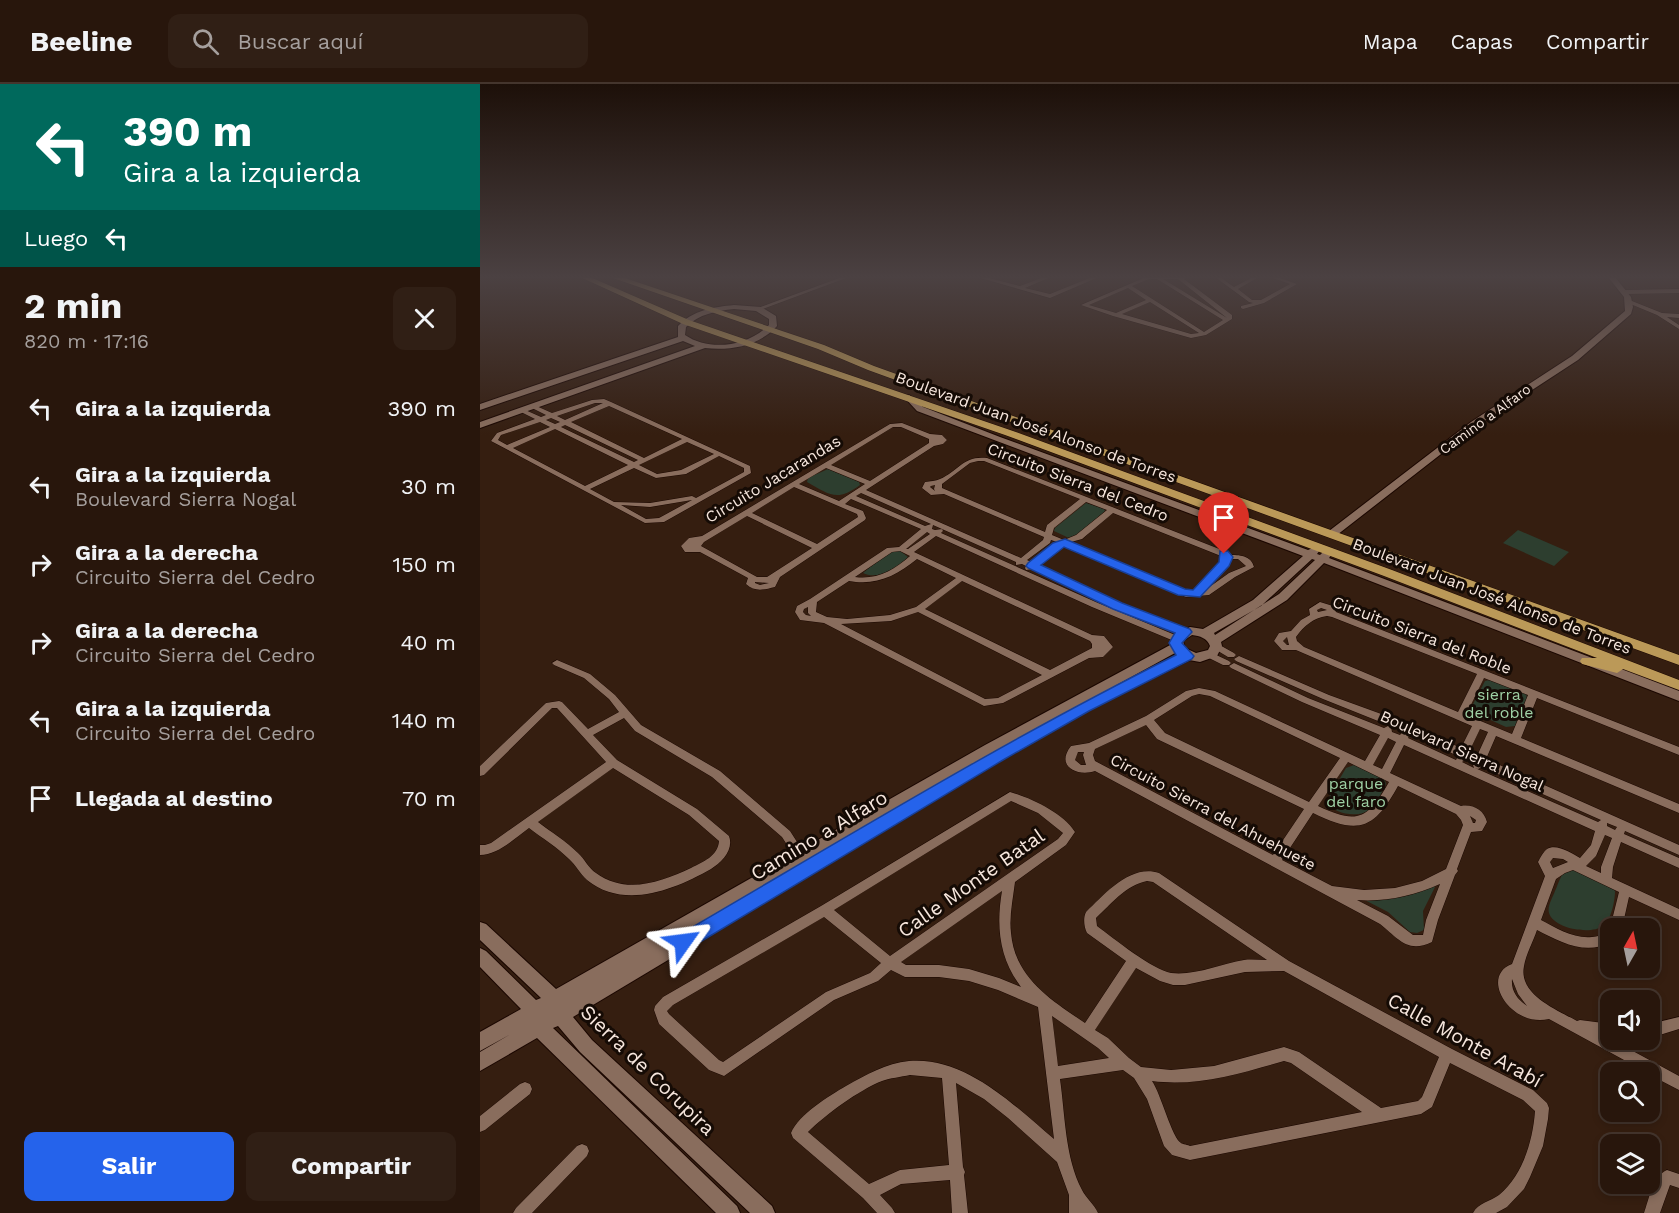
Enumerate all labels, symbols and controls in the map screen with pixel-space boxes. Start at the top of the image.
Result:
search box [168,14,588,68]
text: Beeline [30,25,132,58]
icon: search [189,25,222,58]
text: Buscar aquí [237,29,363,54]
text: Mapa [1363,29,1418,54]
text: Capas [1451,29,1513,54]
text: Compartir [1546,29,1649,54]
text: 390 m [123,107,252,156]
icon: left [24,108,102,186]
text: Gira a la izquierda [123,157,361,189]
icon: left [100,222,133,255]
text: Luego [24,226,88,251]
text: 2 min [24,285,122,327]
button: close [393,287,456,350]
text: 820 m · 17:16 [24,329,149,353]
street label: Boulevard Juan José Alonso de Torres [893,367,1179,487]
street label: Camino a Alfaro [1436,381,1534,457]
icon: left [24,392,57,425]
text: Gira a la izquierda [75,396,271,421]
text: 390 m [387,396,456,421]
street label: Circuito Jacarandas [702,431,844,527]
street label: Circuito Sierra del Cedro [985,439,1171,525]
text: Gira a la izquierda [75,462,271,487]
icon: left [24,470,57,503]
text: 30 m [401,474,456,499]
text: Boulevard Sierra Nogal [75,487,296,511]
pin [1198,492,1249,554]
icon: arrive [1207,501,1240,534]
street label: Boulevard Juan José Alonso de Torres [1350,534,1634,658]
text: Gira a la derecha [75,540,258,565]
icon: right [24,548,57,581]
text: 150 m [392,552,456,577]
text: Circuito Sierra del Cedro [75,565,315,589]
street label: Circuito Sierra del Roble [1330,592,1514,678]
text: Gira a la derecha [75,618,258,643]
icon: right [24,626,57,659]
text: 40 m [400,630,456,655]
text: Circuito Sierra del Cedro [75,643,315,667]
park label: sierra del roble [1464,685,1534,722]
text: Gira a la izquierda [75,696,271,721]
icon: left [24,704,57,737]
street label: Boulevard Sierra Nogal [1377,706,1547,796]
text: 140 m [392,708,456,733]
text: Circuito Sierra del Cedro [75,721,315,745]
street label: Circuito Sierra del Ahuehuete [1107,750,1319,874]
park label: parque del faro [1326,774,1386,811]
icon: arrive [24,782,57,815]
street label: Camino a Alfaro [746,785,892,885]
text: Llegada al destino [75,786,273,811]
text: 70 m [402,786,456,811]
street label: Calle Monte Batal [893,823,1049,943]
position arrow [651,910,715,974]
north arrow [1600,918,1660,978]
map controls [1600,918,1660,1194]
street label: Calle Monte Arabí [1384,988,1546,1092]
button: sound [1600,990,1660,1050]
street label: Sierra de Corupira [576,1000,720,1140]
button: search [1600,1062,1660,1122]
button: Salir [24,1132,234,1201]
button: Compartir [246,1132,456,1201]
button: layers [1600,1134,1660,1194]

